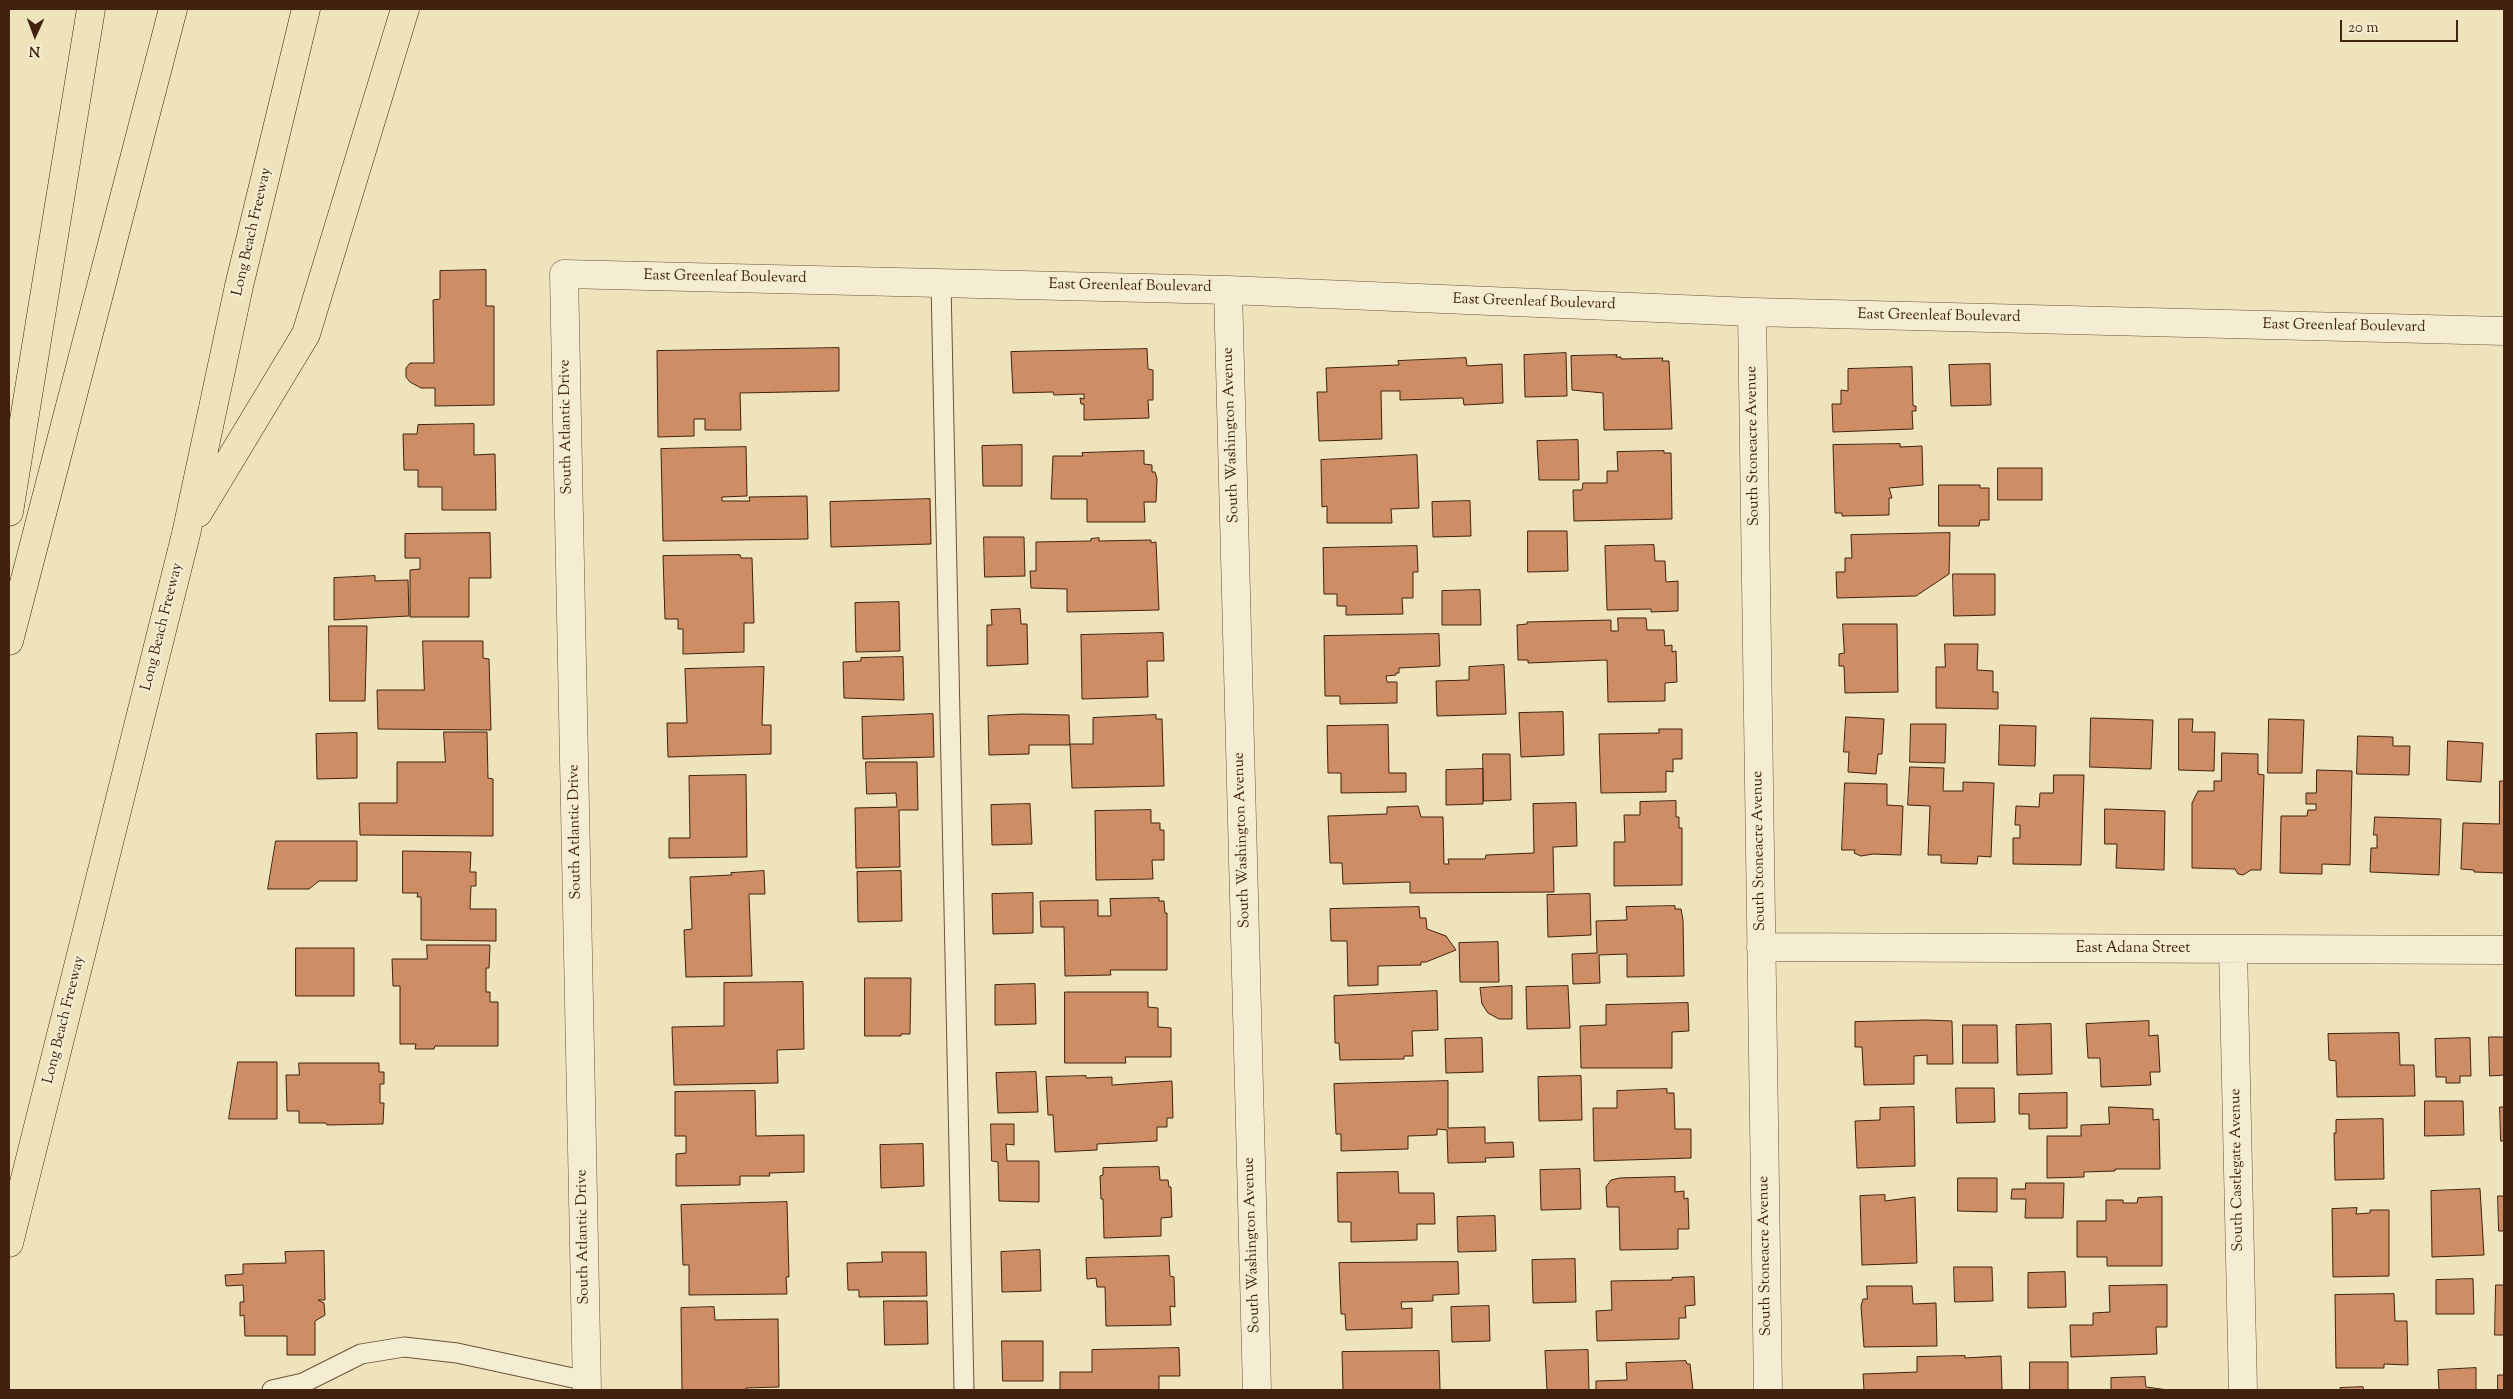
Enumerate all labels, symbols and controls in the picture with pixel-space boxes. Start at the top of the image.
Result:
north arrow [10,10,60,60]
scale bar [2343,10,2460,42]
text: 20 m [2348,18,2379,39]
text: N [29,40,40,60]
street label: Long Beach Freeway [229,166,277,298]
street label: East Greenleaf Boulevard [643,268,807,288]
street label: East Greenleaf Boulevard [1048,277,1212,297]
street label: East Greenleaf Boulevard [1452,291,1616,315]
street label: East Greenleaf Boulevard [1857,307,2021,327]
street label: East Greenleaf Boulevard [2262,317,2426,337]
street label: South Washington Avenue [1220,347,1244,523]
street label: South Atlantic Drive [557,359,577,495]
street label: South Stoneacre Avenue [1744,366,1764,526]
street label: Long Beach Freeway [138,561,188,693]
street label: South Washington Avenue [1231,752,1255,928]
street label: South Atlantic Drive [566,764,586,900]
street label: South Stoneacre Avenue [1750,771,1770,931]
street label: East Adana Street [2076,940,2190,958]
street label: Long Beach Freeway [40,954,90,1086]
street label: South Castlegate Avenue [2228,1088,2248,1252]
street label: South Washington Avenue [1241,1157,1265,1333]
street label: South Atlantic Drive [574,1169,594,1305]
street label: South Stoneacre Avenue [1756,1176,1776,1336]

